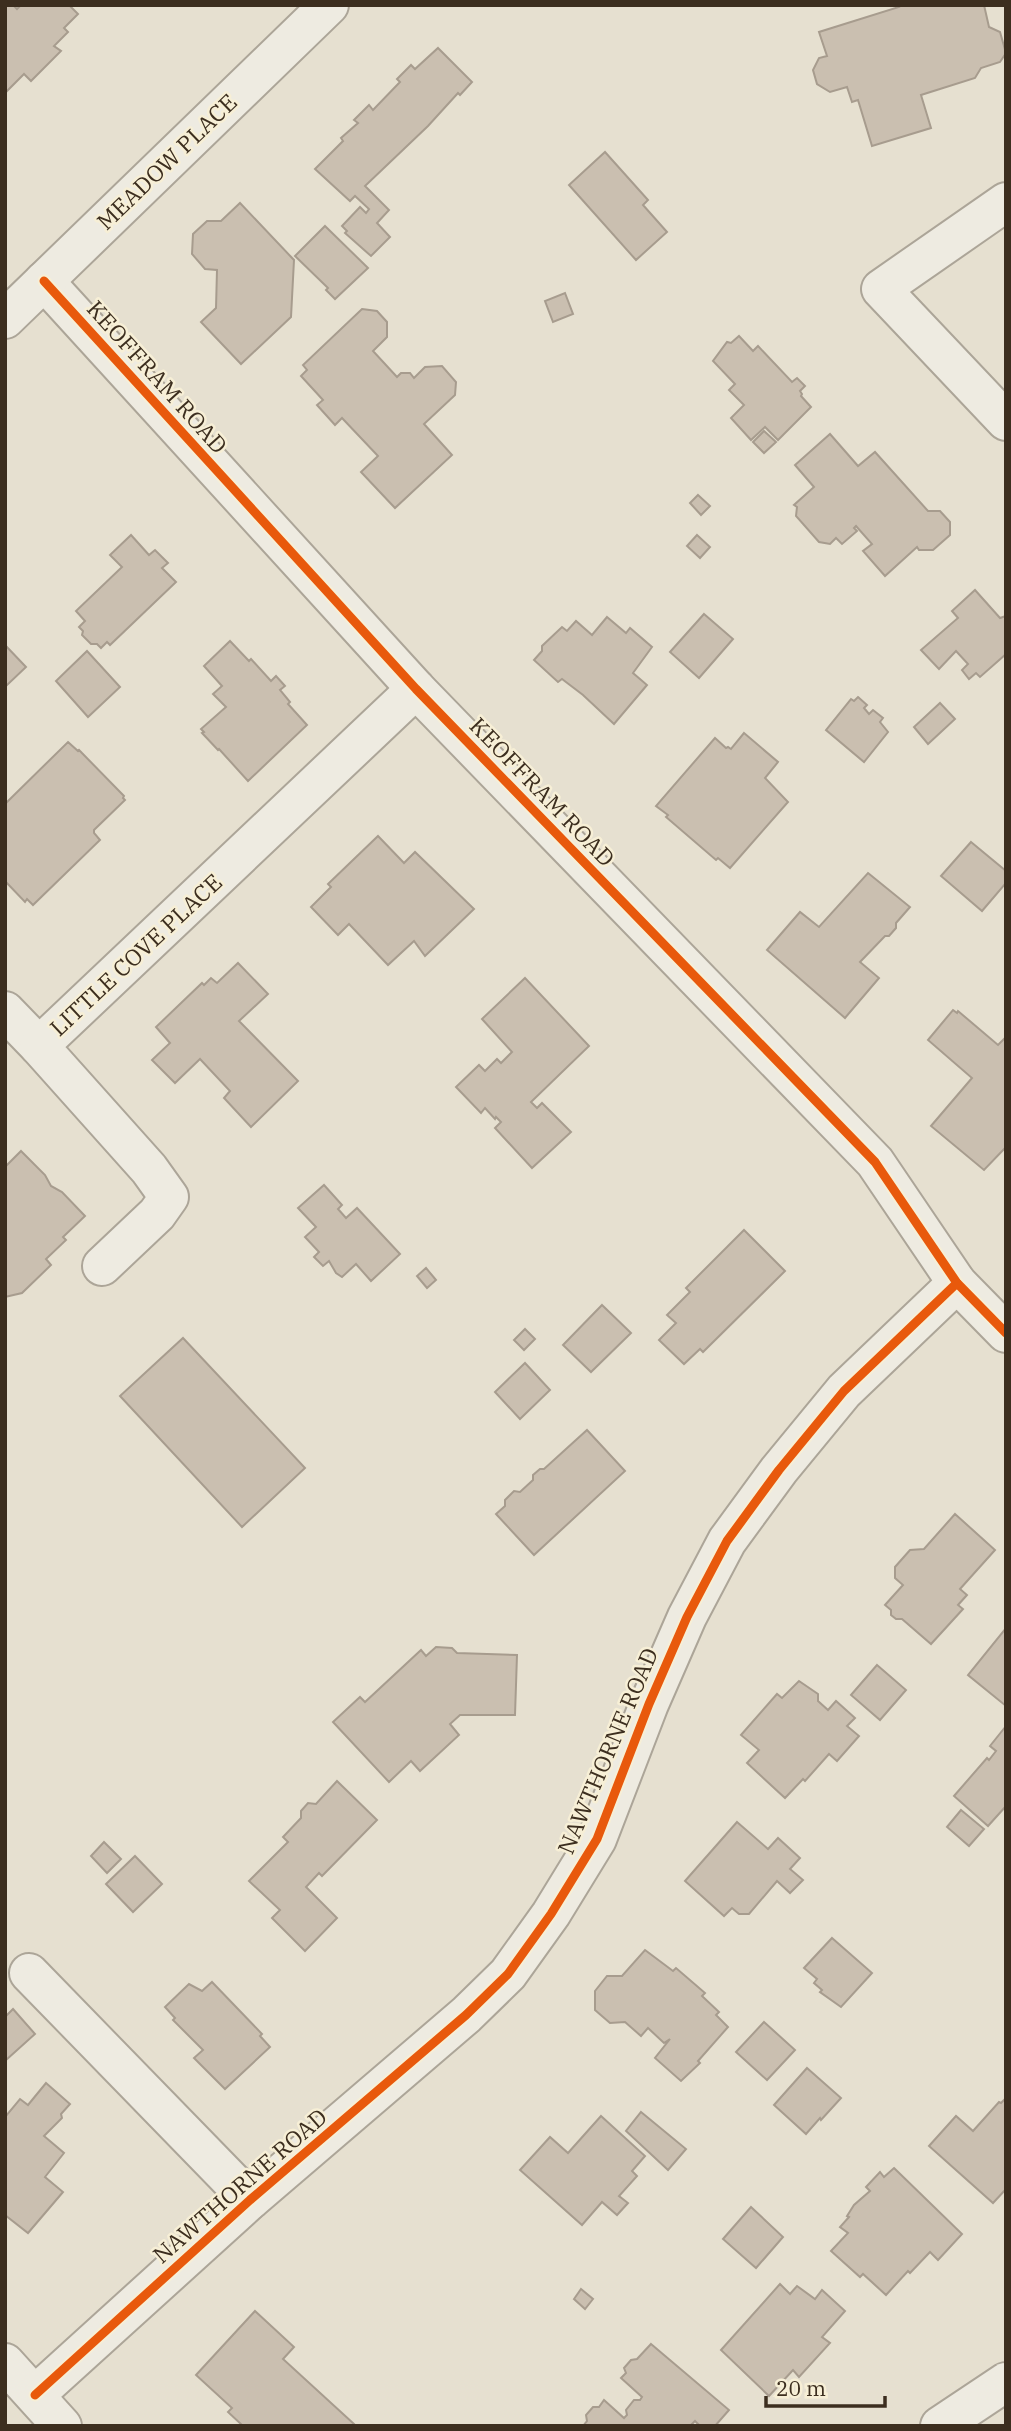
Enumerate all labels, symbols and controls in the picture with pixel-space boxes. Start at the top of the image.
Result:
street label: MEADOW PLACE [90,87,243,236]
street label: KEOFFRAM ROAD [81,293,235,459]
street label: KEOFFRAM ROAD [464,710,622,872]
street label: LITTLE COVE PLACE [43,867,228,1042]
street label: NAWTHORNE ROAD [550,1643,664,1858]
street label: NAWTHORNE ROAD [146,2101,333,2269]
scale bar [766,2364,885,2408]
text: 20 m [776,2374,826,2402]

